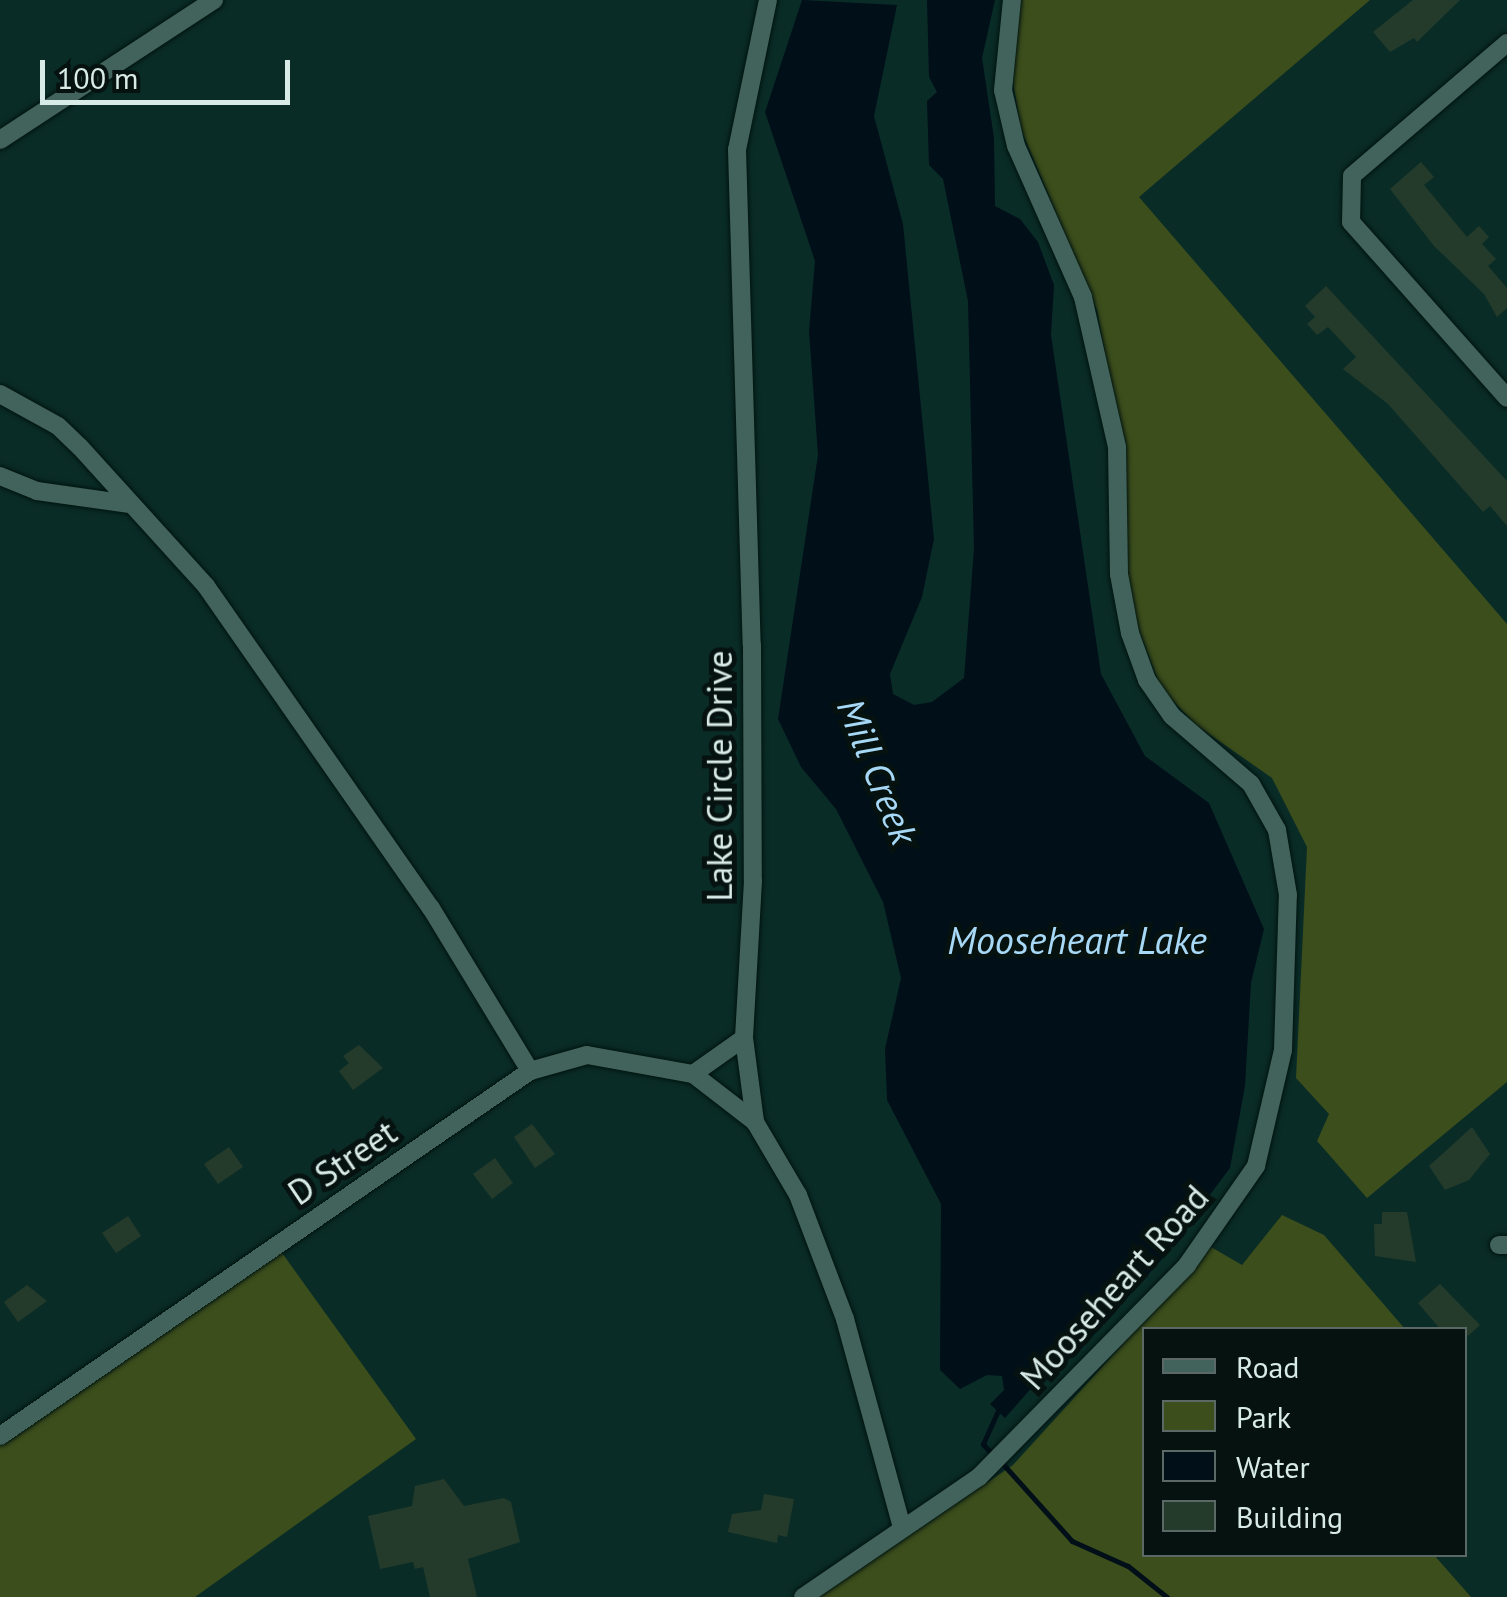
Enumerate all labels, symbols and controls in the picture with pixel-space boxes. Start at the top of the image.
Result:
scale bar [45,40,295,102]
text: 100 m [57,58,138,97]
street label: Lake Circle Drive [698,650,740,902]
water label: Mill Creek [828,691,928,851]
water label: Mooseheart Lake [947,917,1207,963]
street label: D Street [280,1111,404,1213]
street label: Mooseheart Road [1011,1176,1217,1398]
legend [1142,1327,1467,1557]
text: Road [1236,1347,1300,1386]
text: Park [1236,1397,1291,1436]
text: Water [1236,1447,1310,1486]
text: Building [1236,1497,1343,1536]

